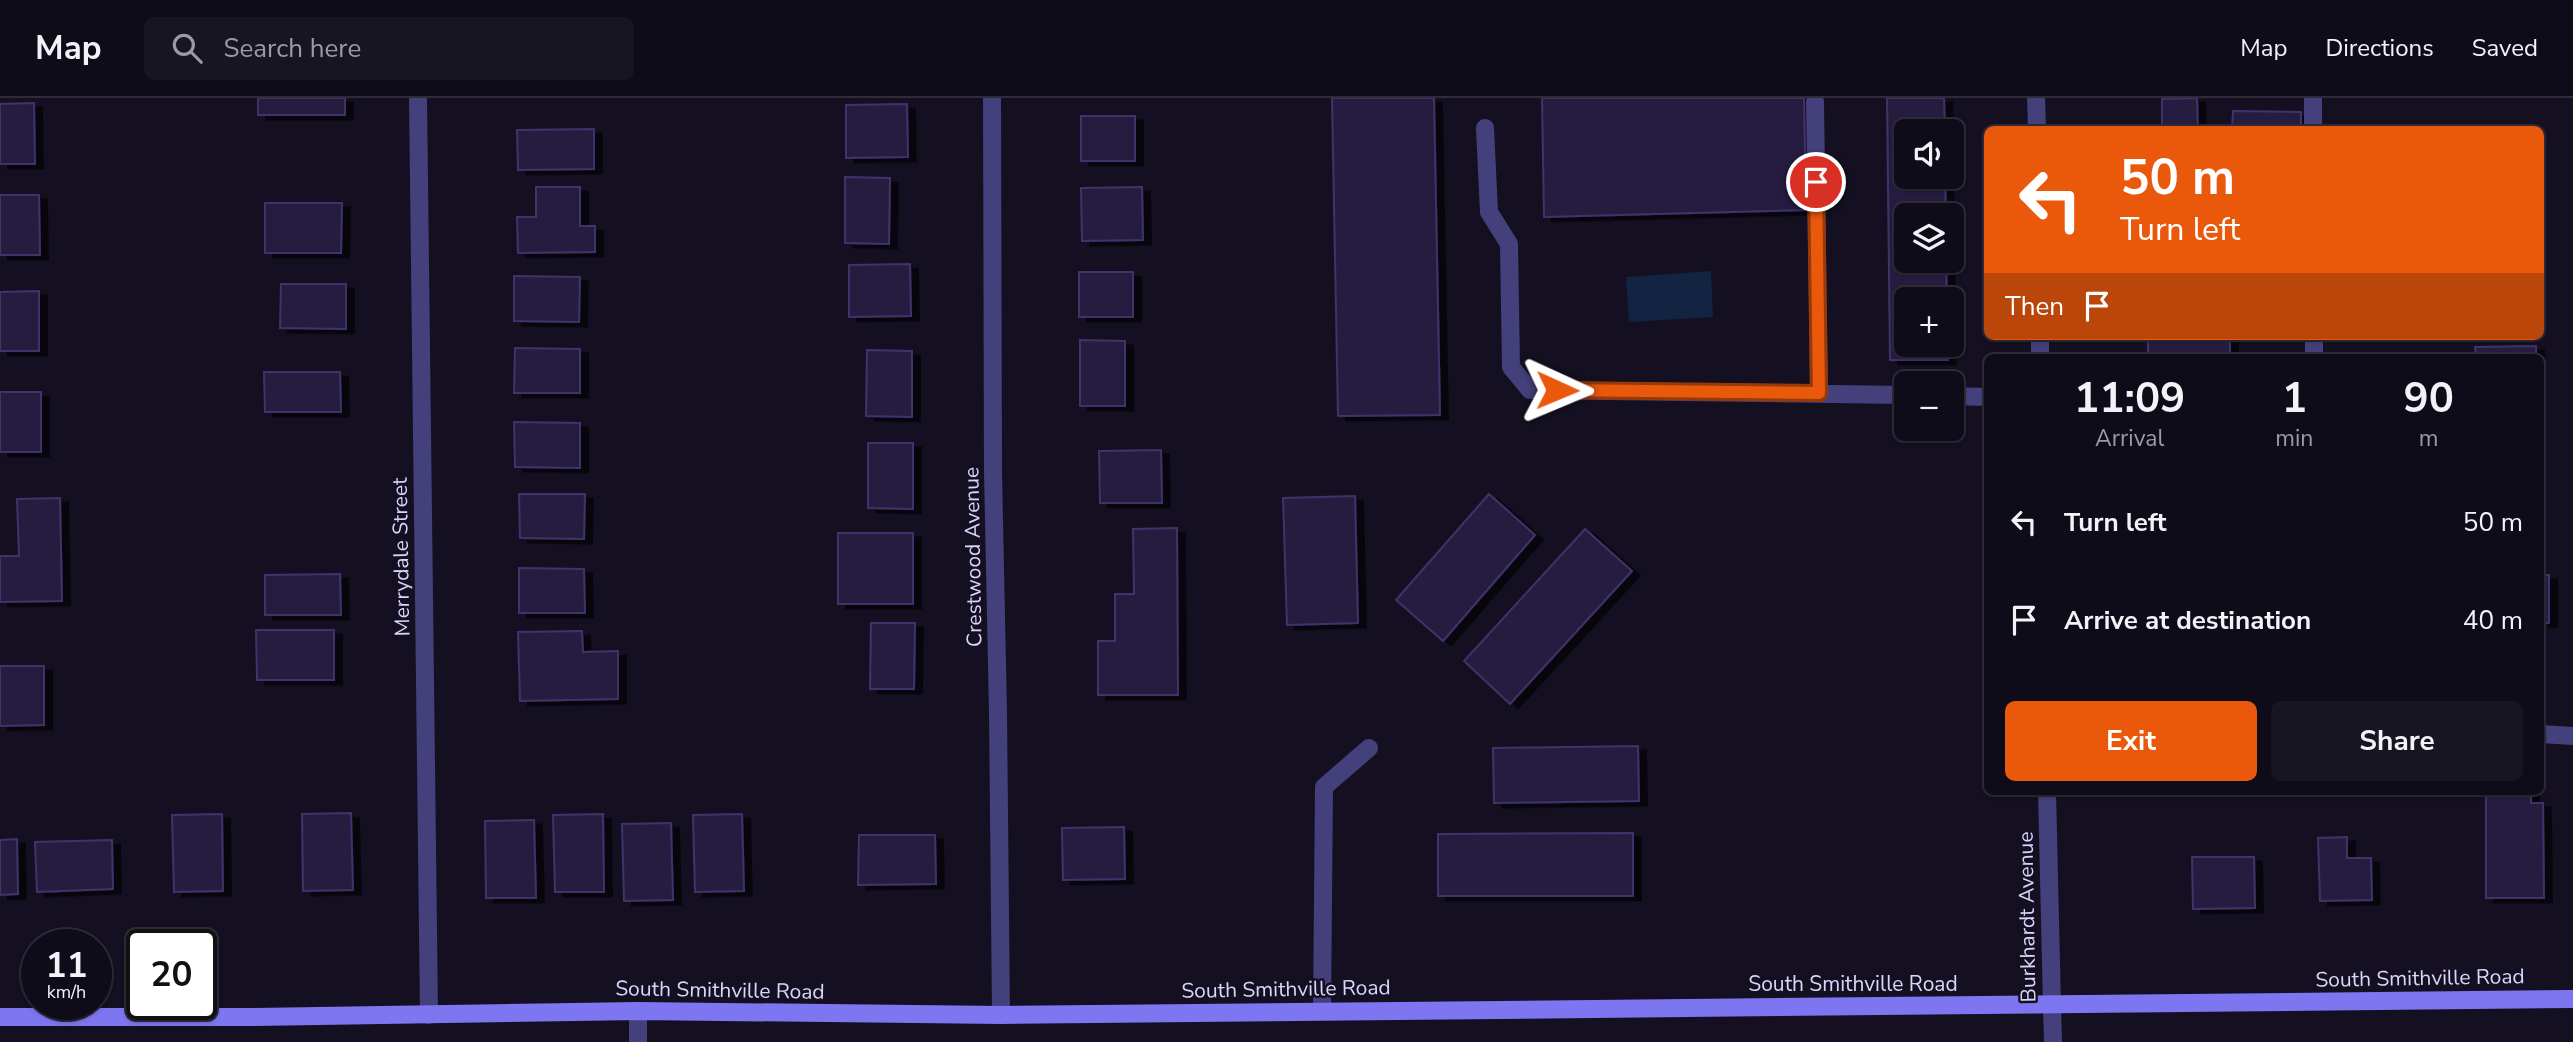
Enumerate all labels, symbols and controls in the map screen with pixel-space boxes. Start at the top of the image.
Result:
search box [144,17,634,80]
text: Map [35,26,102,71]
icon: search [168,29,206,67]
text: Search here [224,31,361,66]
text: Map [2240,32,2287,64]
text: Directions [2325,32,2434,64]
text: Saved [2472,32,2538,64]
map controls [1894,119,1964,441]
button: sound [1894,119,1964,189]
text: 50 m [2120,144,2235,211]
pin [1786,152,1846,212]
icon: left [2005,154,2096,245]
icon: arrive [1797,163,1835,201]
button: layers [1894,203,1964,273]
text: Turn left [2120,208,2240,251]
button: + [1894,287,1964,357]
icon: arrive [2078,287,2116,325]
text: Then [2005,289,2064,324]
position arrow [1520,353,1594,427]
text: 11:09 [2074,370,2185,427]
text: 1 [2282,370,2307,427]
text: 90 [2404,370,2454,427]
button: − [1894,371,1964,441]
text: Arrival [2095,423,2164,454]
text: min [2275,423,2313,454]
text: m [2419,423,2439,454]
street label: Crestwood Avenue [957,467,989,647]
street label: Merrydale Street [386,477,416,637]
icon: left [2005,503,2043,541]
text: Turn left [2064,505,2167,540]
text: 50 m [2463,505,2523,540]
icon: arrive [2005,601,2043,639]
text: Arrive at destination [2064,603,2311,638]
text: 40 m [2463,603,2523,638]
button: Exit [2005,701,2257,781]
button: Share [2271,701,2523,781]
street label: Burkhardt Avenue [2012,831,2042,1003]
speed limit sign: 20 [126,929,217,1020]
text: 11 [45,942,88,989]
street label: South Smithville Road [2315,962,2525,994]
street label: South Smithville Road [1748,970,1958,998]
street label: South Smithville Road [1181,973,1391,1005]
street label: South Smithville Road [615,974,825,1006]
text: km/h [47,980,86,1004]

